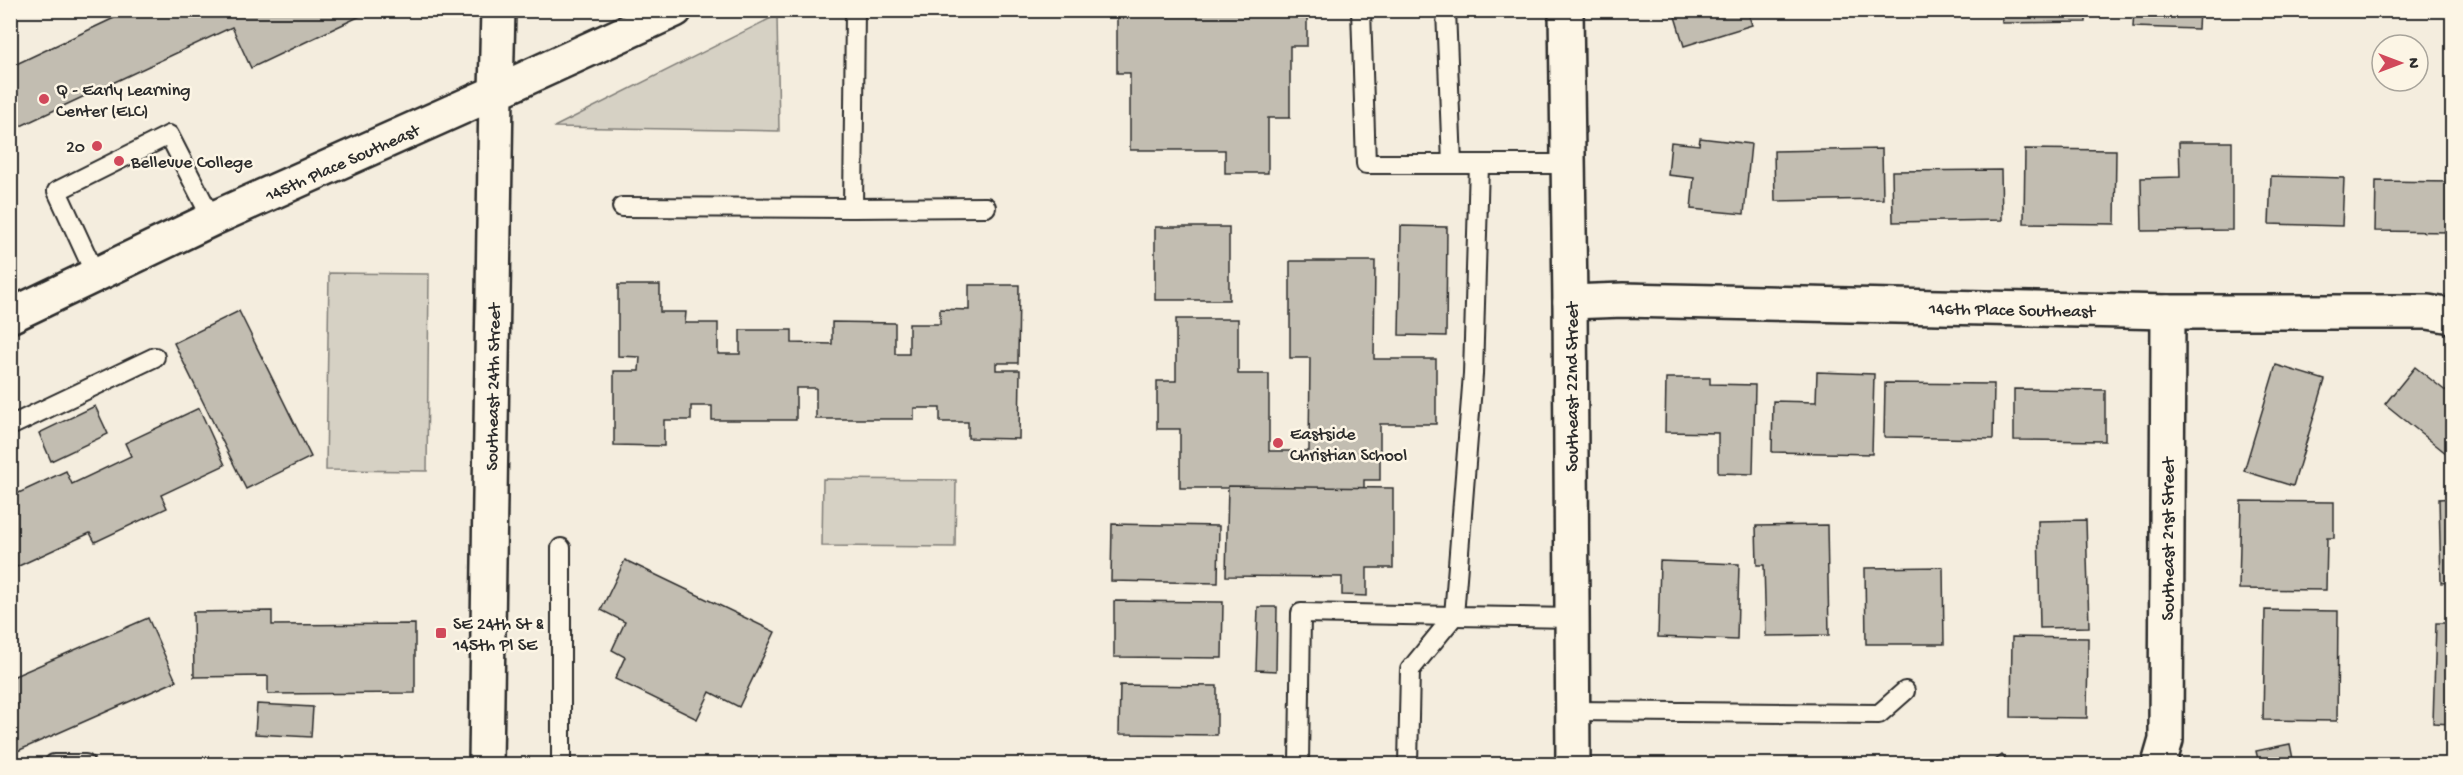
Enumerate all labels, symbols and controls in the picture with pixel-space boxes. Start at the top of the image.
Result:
north arrow [2370,33,2430,93]
text: N [2402,58,2421,69]
place label: Q - Early Learning Center (ELC) [56,81,190,123]
marker: Q - Early Learning Center (ELC) [37,92,51,106]
street label: 145th Place Southeast [262,120,425,208]
place label: 20 [66,138,85,159]
marker: 20 [90,139,104,153]
place label: Bellevue College [130,153,253,174]
marker: Bellevue College [112,154,126,168]
street label: 146th Place Southeast [1928,300,2097,323]
street label: Southeast 22nd Street [1563,301,1584,472]
street label: Southeast 24th Street [483,302,506,471]
place label: Eastside Christian School [1290,425,1407,467]
marker: Eastside Christian School [1271,436,1285,450]
street label: Southeast 21st Street [2159,456,2180,621]
place label: SE 24th St & 145th Pl SE [452,615,544,657]
marker: SE 24th St & 145th Pl SE [434,626,448,640]

